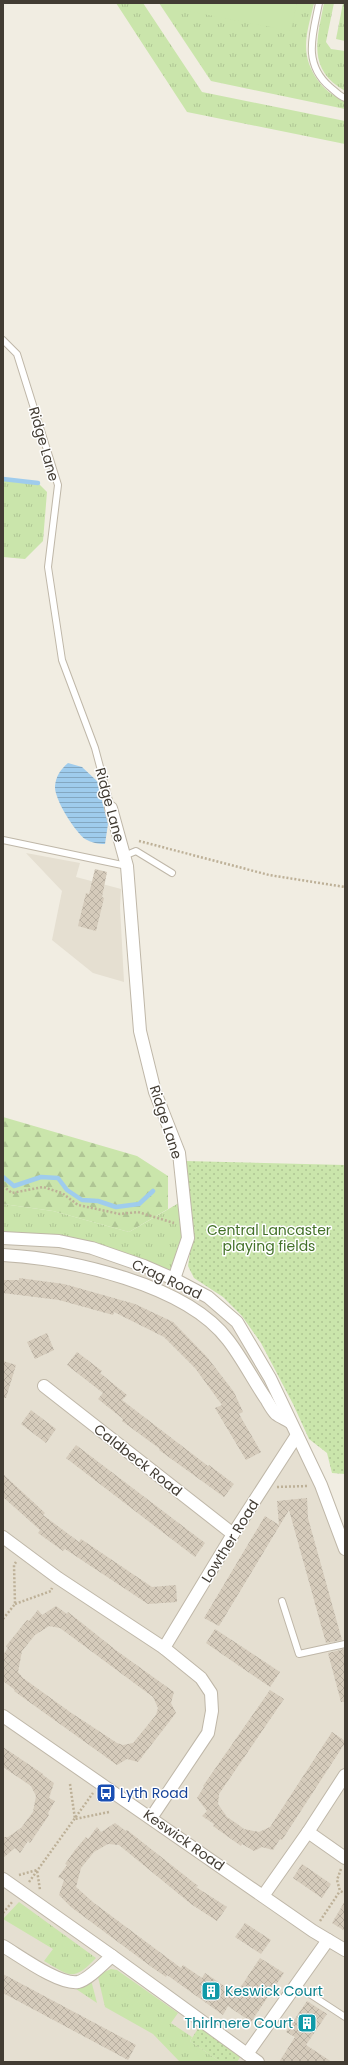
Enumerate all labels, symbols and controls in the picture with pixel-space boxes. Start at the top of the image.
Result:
street label: Ridge Lane [24,404,64,484]
street label: Ridge Lane [90,765,130,845]
street label: Ridge Lane [145,1083,187,1162]
park label: Central Lancaster playing fields [207,1220,331,1256]
street label: Crag Road [129,1254,205,1304]
street label: Caldbeck Road [90,1419,186,1501]
street label: Lowther Road [196,1496,264,1586]
bus stop icon: Lyth Road [95,1782,117,1804]
place label: Lyth Road [120,1783,188,1803]
street label: Keswick Road [139,1805,229,1875]
building icon: Keswick Court [200,1980,222,2002]
place label: Keswick Court [225,1981,323,2001]
building icon: Thirlmere Court [296,2012,318,2034]
place label: Thirlmere Court [185,2013,293,2033]

